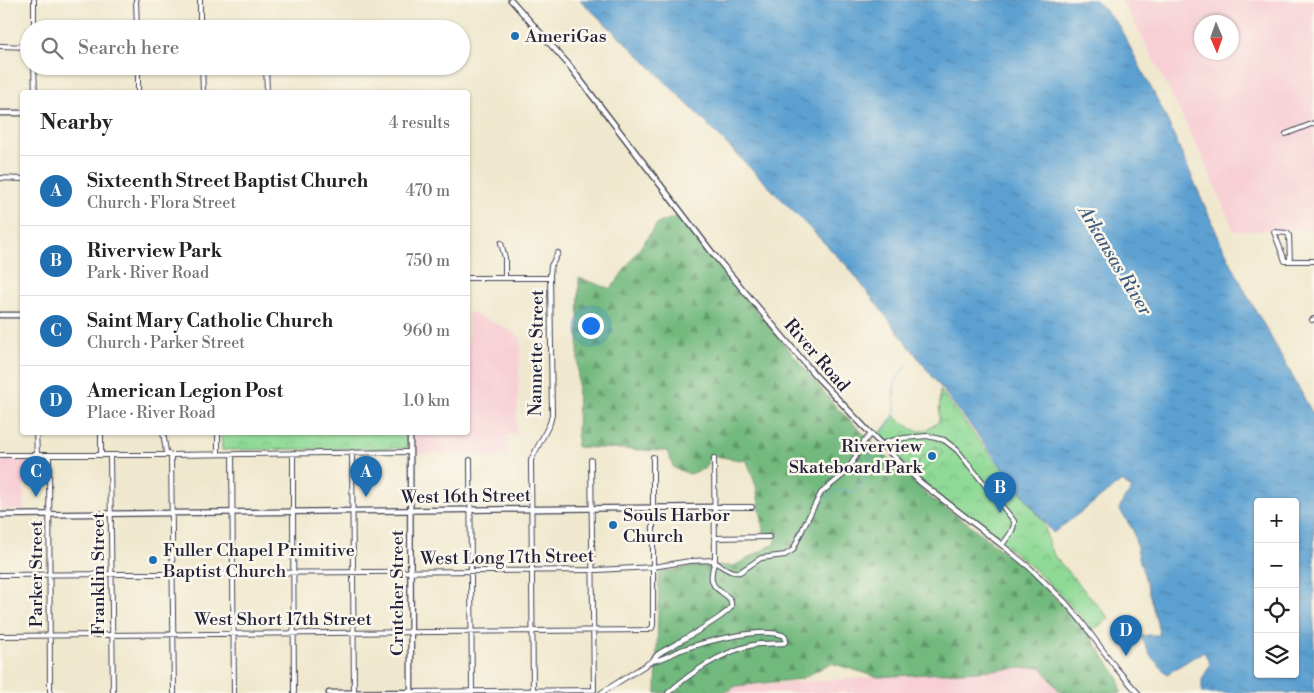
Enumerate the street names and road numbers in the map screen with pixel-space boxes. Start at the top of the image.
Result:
street label: Nannette Street [524,289,549,417]
street label: River Road [779,314,855,397]
street label: West 16th Street [400,484,532,509]
street label: Franklin Street [87,512,110,636]
street label: Parker Street [25,520,48,627]
street label: Crutcher Street [386,529,409,656]
street label: West Long 17th Street [419,544,595,571]
street label: West Short 17th Street [193,608,372,631]

